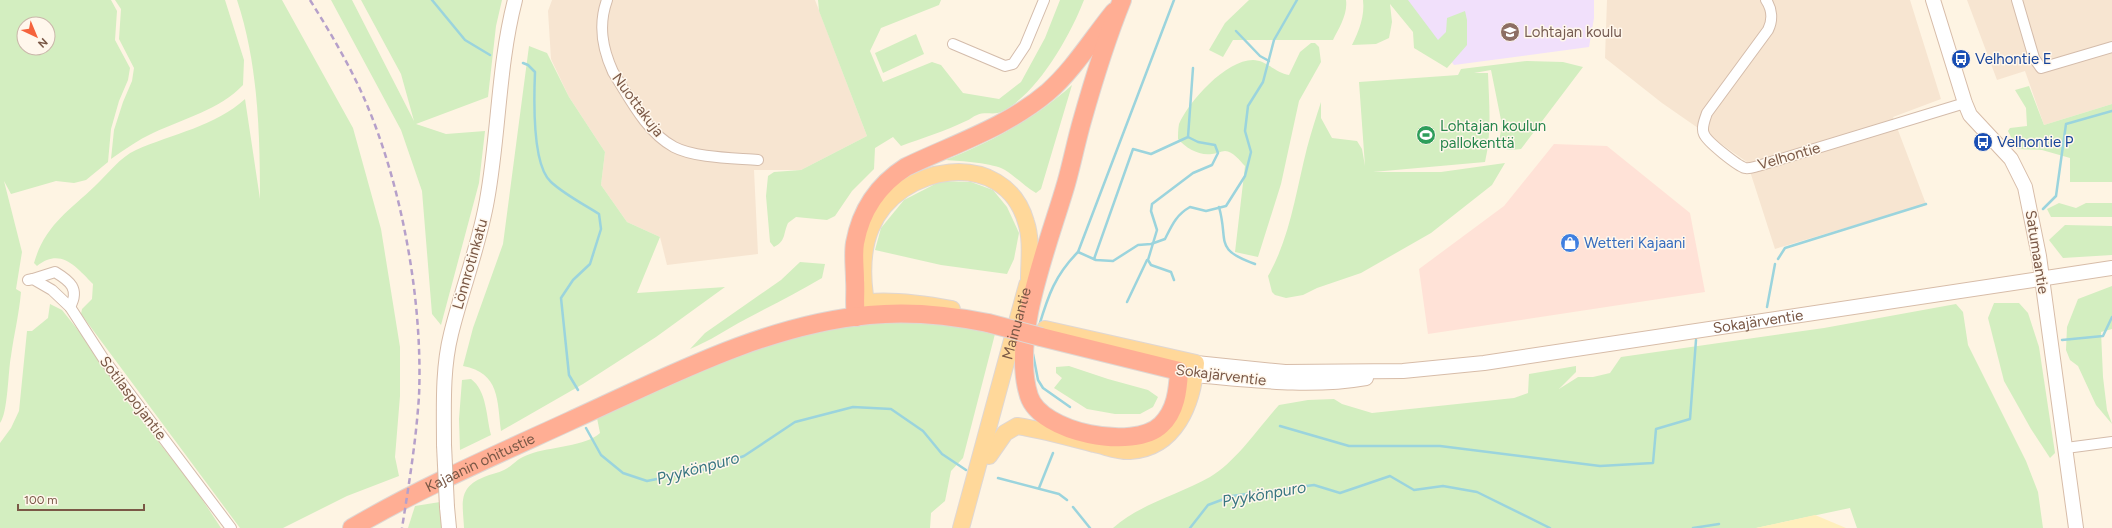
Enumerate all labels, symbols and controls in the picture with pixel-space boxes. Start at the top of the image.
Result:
north arrow [16,16,56,56]
school or university icon: Lohtajan koulu [1499,21,1521,43]
place label: Lohtajan koulu [1524,23,1622,41]
text: N [35,35,50,50]
bus stop icon: Velhontie E [1950,48,1972,70]
place label: Velhontie E [1975,50,2052,68]
street label: Nuottakuja [608,70,668,140]
place label: Lohtajan koulun pallokenttä [1440,117,1546,152]
sports icon: Lohtajan koulun pallokenttä [1415,124,1437,146]
bus stop icon: Velhontie P [1972,131,1994,153]
place label: Velhontie P [1997,133,2074,151]
street label: Velhontie [1756,139,1822,173]
street label: Satumaantie [2021,209,2053,295]
street label: Lönnrotinkatu [448,217,492,311]
shop icon: Wetteri Kajaani [1559,232,1581,254]
place label: Wetteri Kajaani [1584,234,1686,252]
street label: Mainuantie [998,285,1035,361]
street label: Sokajärventie [1712,306,1804,337]
street label: Sotilaspojantie [96,353,170,443]
street label: Sokajärventie [1175,361,1267,389]
street label: Kajaanin ohitustie [422,429,538,496]
water label: Pyykönpuro [654,448,742,488]
water label: Pyykönpuro [1220,477,1308,511]
scale bar [18,486,144,512]
text: 100 m [24,493,58,507]

